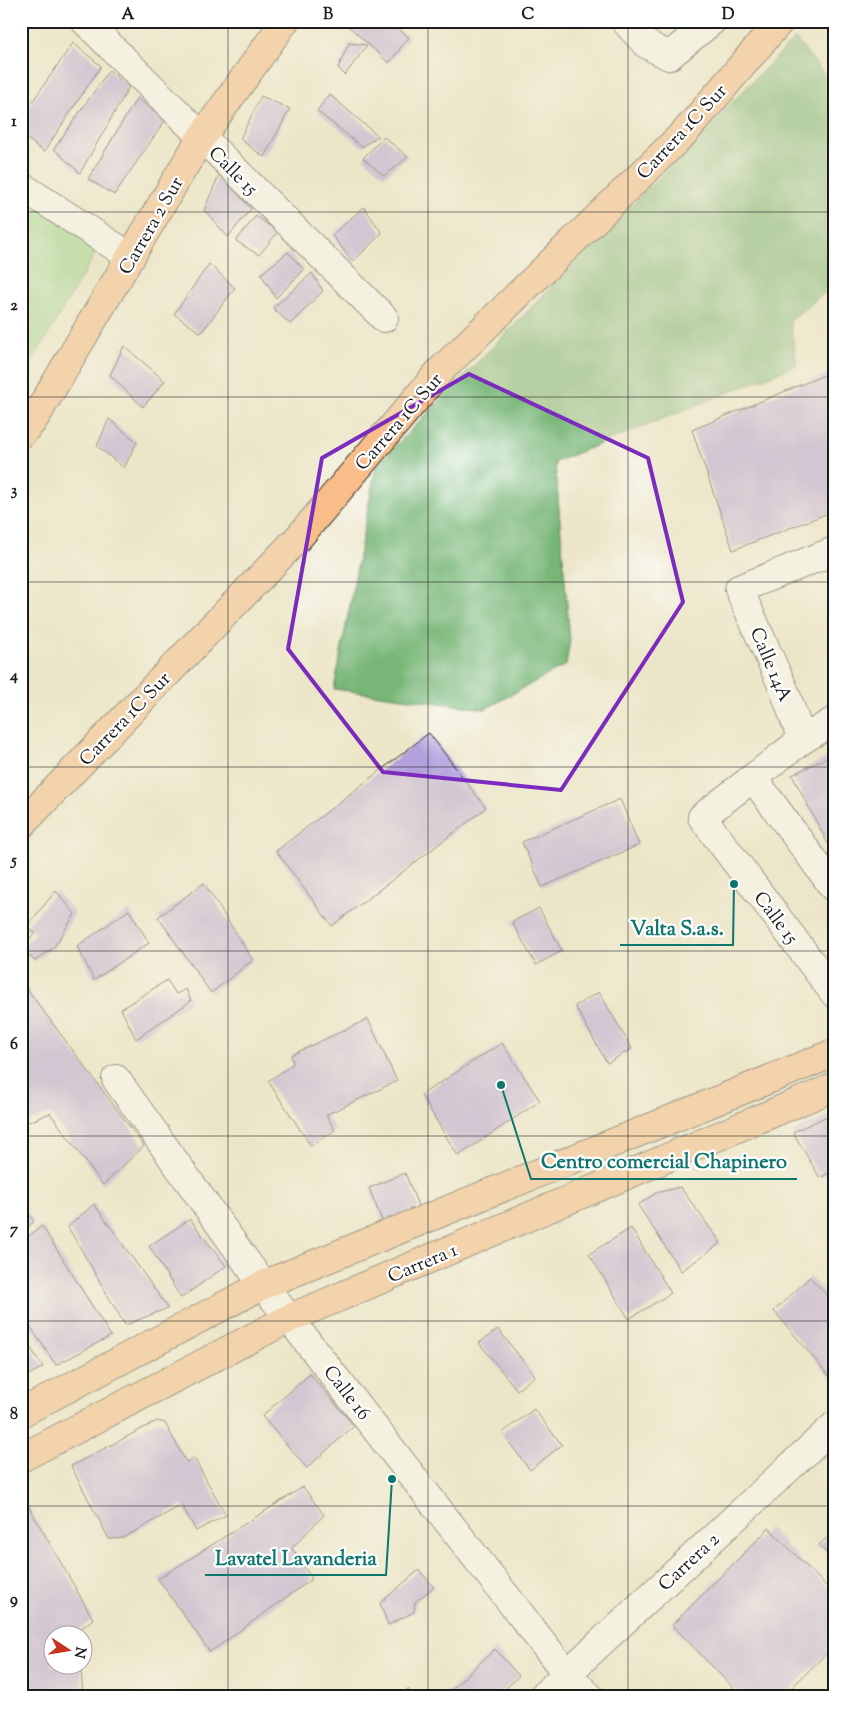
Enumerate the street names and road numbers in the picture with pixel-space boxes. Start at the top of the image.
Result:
street label: Carrera 1C Sur [631,79,734,186]
street label: Calle 15 [201,141,263,203]
street label: Carrera 2 Sur [113,172,191,280]
street label: Carrera 1C Sur [350,368,450,477]
street label: Calle 14A [742,624,798,707]
street label: Carrera 1C Sur [74,667,178,773]
street label: Calle 15 [746,886,804,951]
street label: Carrera 1 [384,1237,462,1291]
street label: Calle 16 [316,1360,376,1427]
street label: Carrera 2 [653,1527,727,1598]

